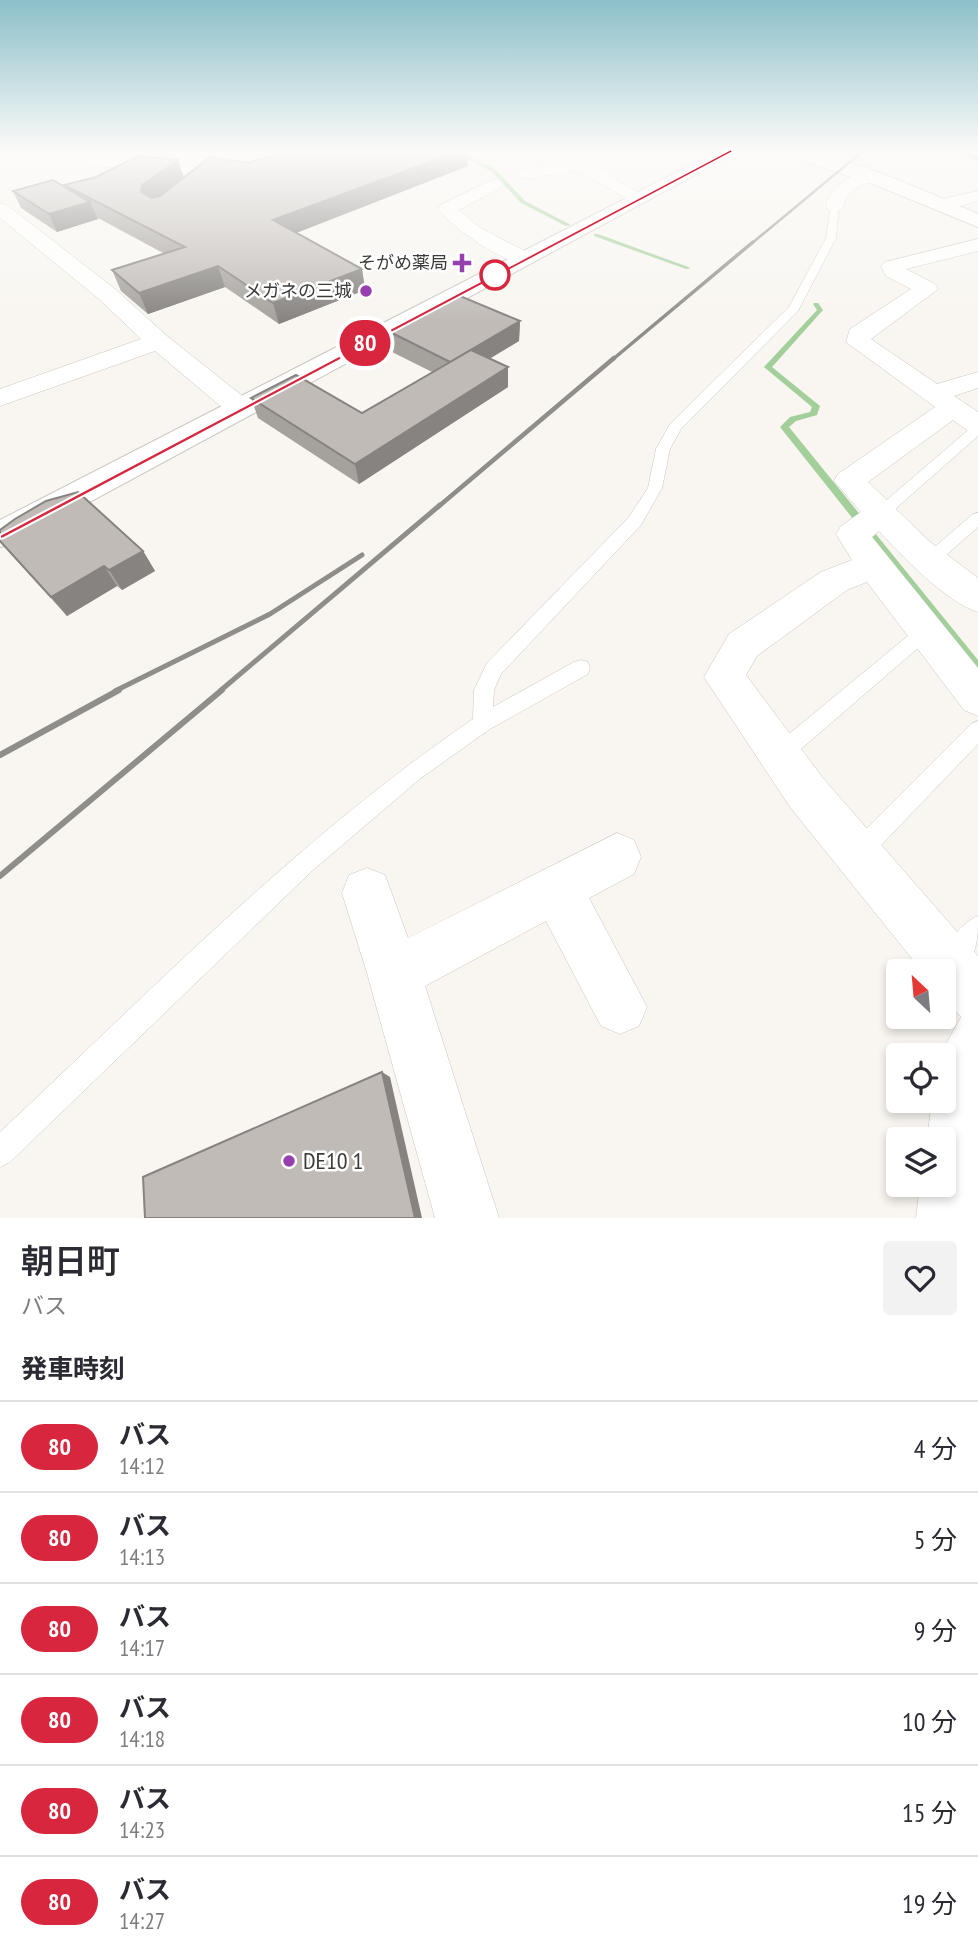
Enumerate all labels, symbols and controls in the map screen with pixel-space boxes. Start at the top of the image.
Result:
place label: そがめ薬局 [358,251,448,274]
marker: そがめ薬局 [454,255,470,271]
unlabelled marker [480,260,510,290]
place label: メガネの三城 [244,279,352,302]
marker: メガネの三城 [358,283,374,299]
line badge: 80 [334,320,396,366]
text: 80 [354,327,376,358]
north arrow [886,959,956,1029]
map controls [886,959,956,1197]
button: locate [886,1043,956,1113]
button: layers [886,1127,956,1197]
place label: DE10 1 [303,1145,363,1176]
marker: DE10 1 [281,1153,297,1169]
text: 朝日町 [21,1239,120,1282]
button: heart [883,1241,957,1315]
text: バス [21,1291,67,1320]
text: 発車時刻 [21,1352,125,1385]
text: バス [119,1418,171,1451]
text: 80 [48,1431,71,1462]
text: 4 分 [914,1432,957,1465]
text: 14:12 [119,1451,165,1480]
text: バス [119,1509,171,1542]
text: 80 [48,1522,71,1553]
text: 5 分 [914,1523,957,1556]
text: 14:13 [119,1542,165,1571]
text: バス [119,1600,171,1633]
text: 80 [48,1613,71,1644]
text: 9 分 [914,1614,957,1647]
text: 14:17 [119,1633,165,1662]
text: バス [119,1691,171,1724]
text: 80 [48,1704,71,1735]
text: 10 分 [902,1705,957,1738]
text: 14:18 [119,1724,165,1753]
text: バス [119,1782,171,1815]
text: 80 [48,1795,71,1826]
text: 15 分 [902,1796,957,1829]
text: 14:23 [119,1815,165,1844]
text: バス [119,1873,171,1906]
text: 80 [48,1886,71,1917]
text: 19 分 [902,1887,957,1920]
text: 14:27 [119,1906,165,1935]

